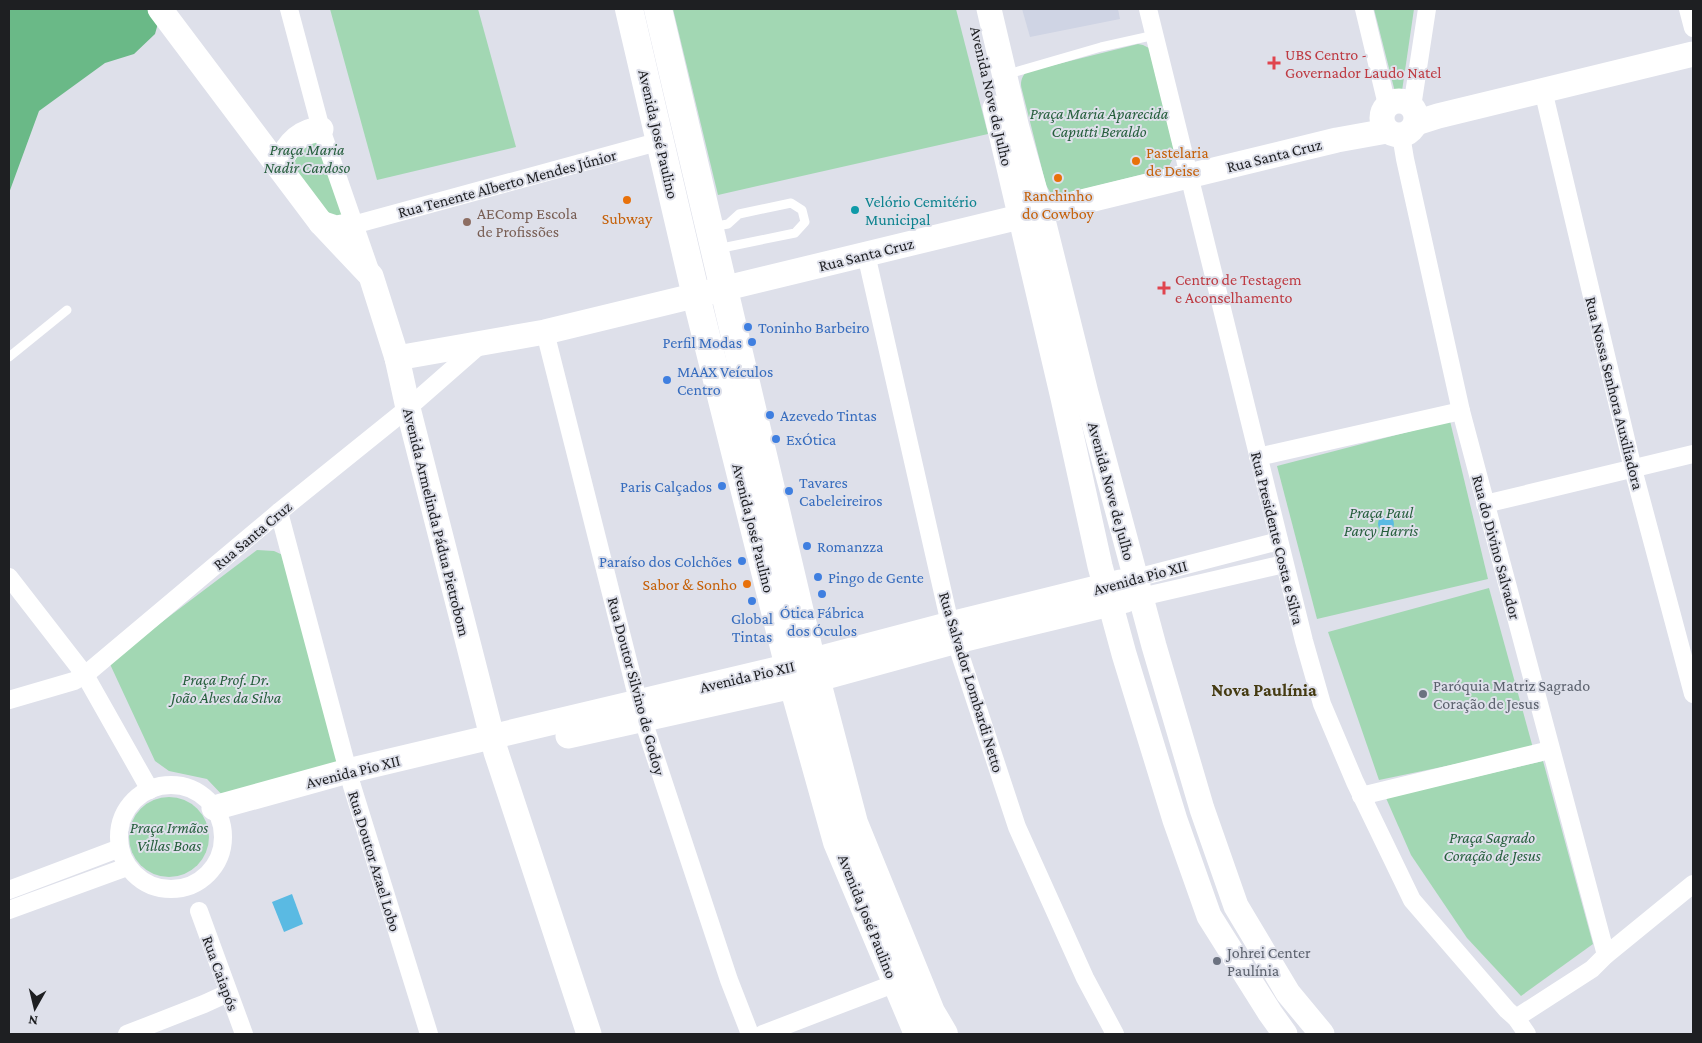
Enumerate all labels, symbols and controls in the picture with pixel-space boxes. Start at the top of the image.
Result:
street label: Avenida Nove de Julho [966,25,1016,168]
place label: UBS Centro - Governador Laudo Natel [1285,46,1442,81]
marker: UBS Centro - Governador Laudo Natel [1267,56,1281,70]
street label: Avenida José Paulino [634,68,682,201]
park label: Praça Maria Aparecida Caputti Beraldo [1030,105,1169,141]
street label: Rua Santa Cruz [1225,135,1323,175]
park label: Praça Maria Nadir Cardoso [264,141,350,176]
place label: Pastelaria de Deise [1146,144,1209,179]
street label: Rua Tenente Alberto Mendes Júnior [396,146,619,222]
marker: Pastelaria de Deise [1130,155,1142,167]
marker: Ranchinho do Cowboy [1052,172,1064,184]
place label: Ranchinho do Cowboy [1022,187,1095,223]
place label: Velório Cemitério Municipal [865,193,977,229]
marker: Subway [621,194,633,206]
marker: Velório Cemitério Municipal [849,204,861,216]
place label: AEComp Escola de Profissões [477,205,578,240]
place label: Subway [602,210,653,228]
marker: AEComp Escola de Profissões [461,216,473,228]
street label: Rua Santa Cruz [817,234,915,274]
place label: Centro de Testagem e Aconselhamento [1175,271,1302,306]
marker: Centro de Testagem e Aconselhamento [1157,281,1171,295]
street label: Rua Nossa Senhora Auxiliadora [1582,295,1647,492]
place label: Toninho Barbeiro [758,319,869,336]
marker: Toninho Barbeiro [742,321,754,333]
place label: Perfil Modas [662,334,742,351]
marker: Perfil Modas [746,336,758,348]
place label: MAAX Veículos Centro [677,363,773,398]
marker: MAAX Veículos Centro [661,374,673,386]
street label: Avenida Armelinda Pádua Pietrobom [400,406,473,638]
place label: Azevedo Tintas [780,407,877,424]
marker: Azevedo Tintas [764,409,776,421]
street label: Avenida Nove de Julho [1084,420,1138,563]
place label: ExÓtica [786,431,837,448]
marker: ExÓtica [770,433,782,445]
street label: Rua Presidente Costa e Silva [1248,450,1307,627]
street label: Avenida José Paulino [728,462,778,595]
street label: Rua do Divino Salvador [1469,473,1524,621]
place label: Tavares Cabeleireiros [799,474,883,509]
place label: Paris Calçados [620,478,712,496]
marker: Paris Calçados [716,480,728,492]
marker: Tavares Cabeleireiros [783,485,795,497]
street label: Rua Santa Cruz [210,498,295,573]
park label: Praça Paul Parcy Harris [1344,504,1418,540]
place label: Romanzza [817,538,884,555]
marker: Romanzza [801,540,813,552]
place label: Paraíso dos Colchões [599,553,732,570]
marker: Paraíso dos Colchões [736,555,748,567]
street label: Avenida Pio XII [1091,557,1189,598]
place label: Pingo de Gente [828,569,924,587]
marker: Pingo de Gente [812,571,824,583]
place label: Sabor & Sonho [643,576,737,593]
marker: Sabor & Sonho [741,578,753,590]
marker: Ótica Fábrica dos Óculos [816,588,828,600]
street label: Rua Salvador Lombardi Netto [936,590,1007,774]
street label: Rua Doutor Silvino de Godoy [604,595,669,778]
marker: Global Tintas [746,595,758,607]
place label: Ótica Fábrica dos Óculos [780,604,865,639]
place label: Global Tintas [731,610,773,645]
street label: Avenida Pio XII [698,657,796,696]
park label: Praça Prof. Dr. João Alves da Silva [168,671,282,707]
place label: Paróquia Matriz Sagrado Coração de Jesus [1433,677,1590,713]
district label: Nova Paulínia [1211,680,1317,700]
marker: Paróquia Matriz Sagrado Coração de Jesus [1417,688,1429,700]
street label: Avenida Pio XII [304,752,402,791]
street label: Rua Doutor Azael Lobo [345,789,404,934]
park label: Praça Irmãos Villas Boas [130,819,208,854]
park label: Praça Sagrado Coração de Jesus [1443,829,1541,865]
street label: Avenida José Paulino [834,852,900,981]
street label: Rua Caiapós [198,933,242,1013]
place label: Johrei Center Paulínia [1225,944,1311,979]
marker: Johrei Center Paulínia [1211,955,1223,967]
north arrow [10,983,60,1033]
text: N [27,1012,39,1029]

